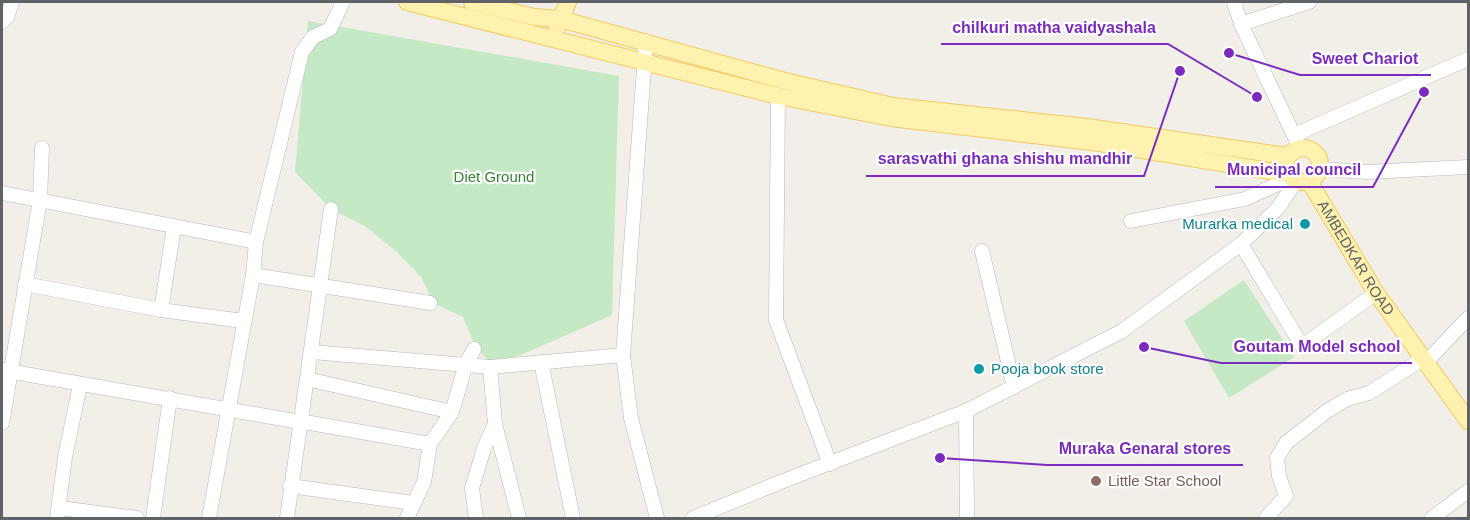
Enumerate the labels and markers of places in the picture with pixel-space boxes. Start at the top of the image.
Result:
callout: chilkuri matha vaidyashala [941,10,1168,44]
callout: Sweet Chariot [1300,41,1431,75]
callout: sarasvathi ghana shishu mandhir [866,142,1144,176]
callout: Municipal council [1215,153,1373,187]
place label: Murarka medical [1182,215,1293,232]
marker: Murarka medical [1298,217,1312,231]
callout: Goutam Model school [1221,329,1412,363]
place label: Pooja book store [991,360,1104,377]
marker: Pooja book store [972,362,986,376]
callout: Muraka Genaral stores [1047,431,1243,465]
place label: Little Star School [1108,472,1221,489]
marker: Little Star School [1089,474,1103,488]

